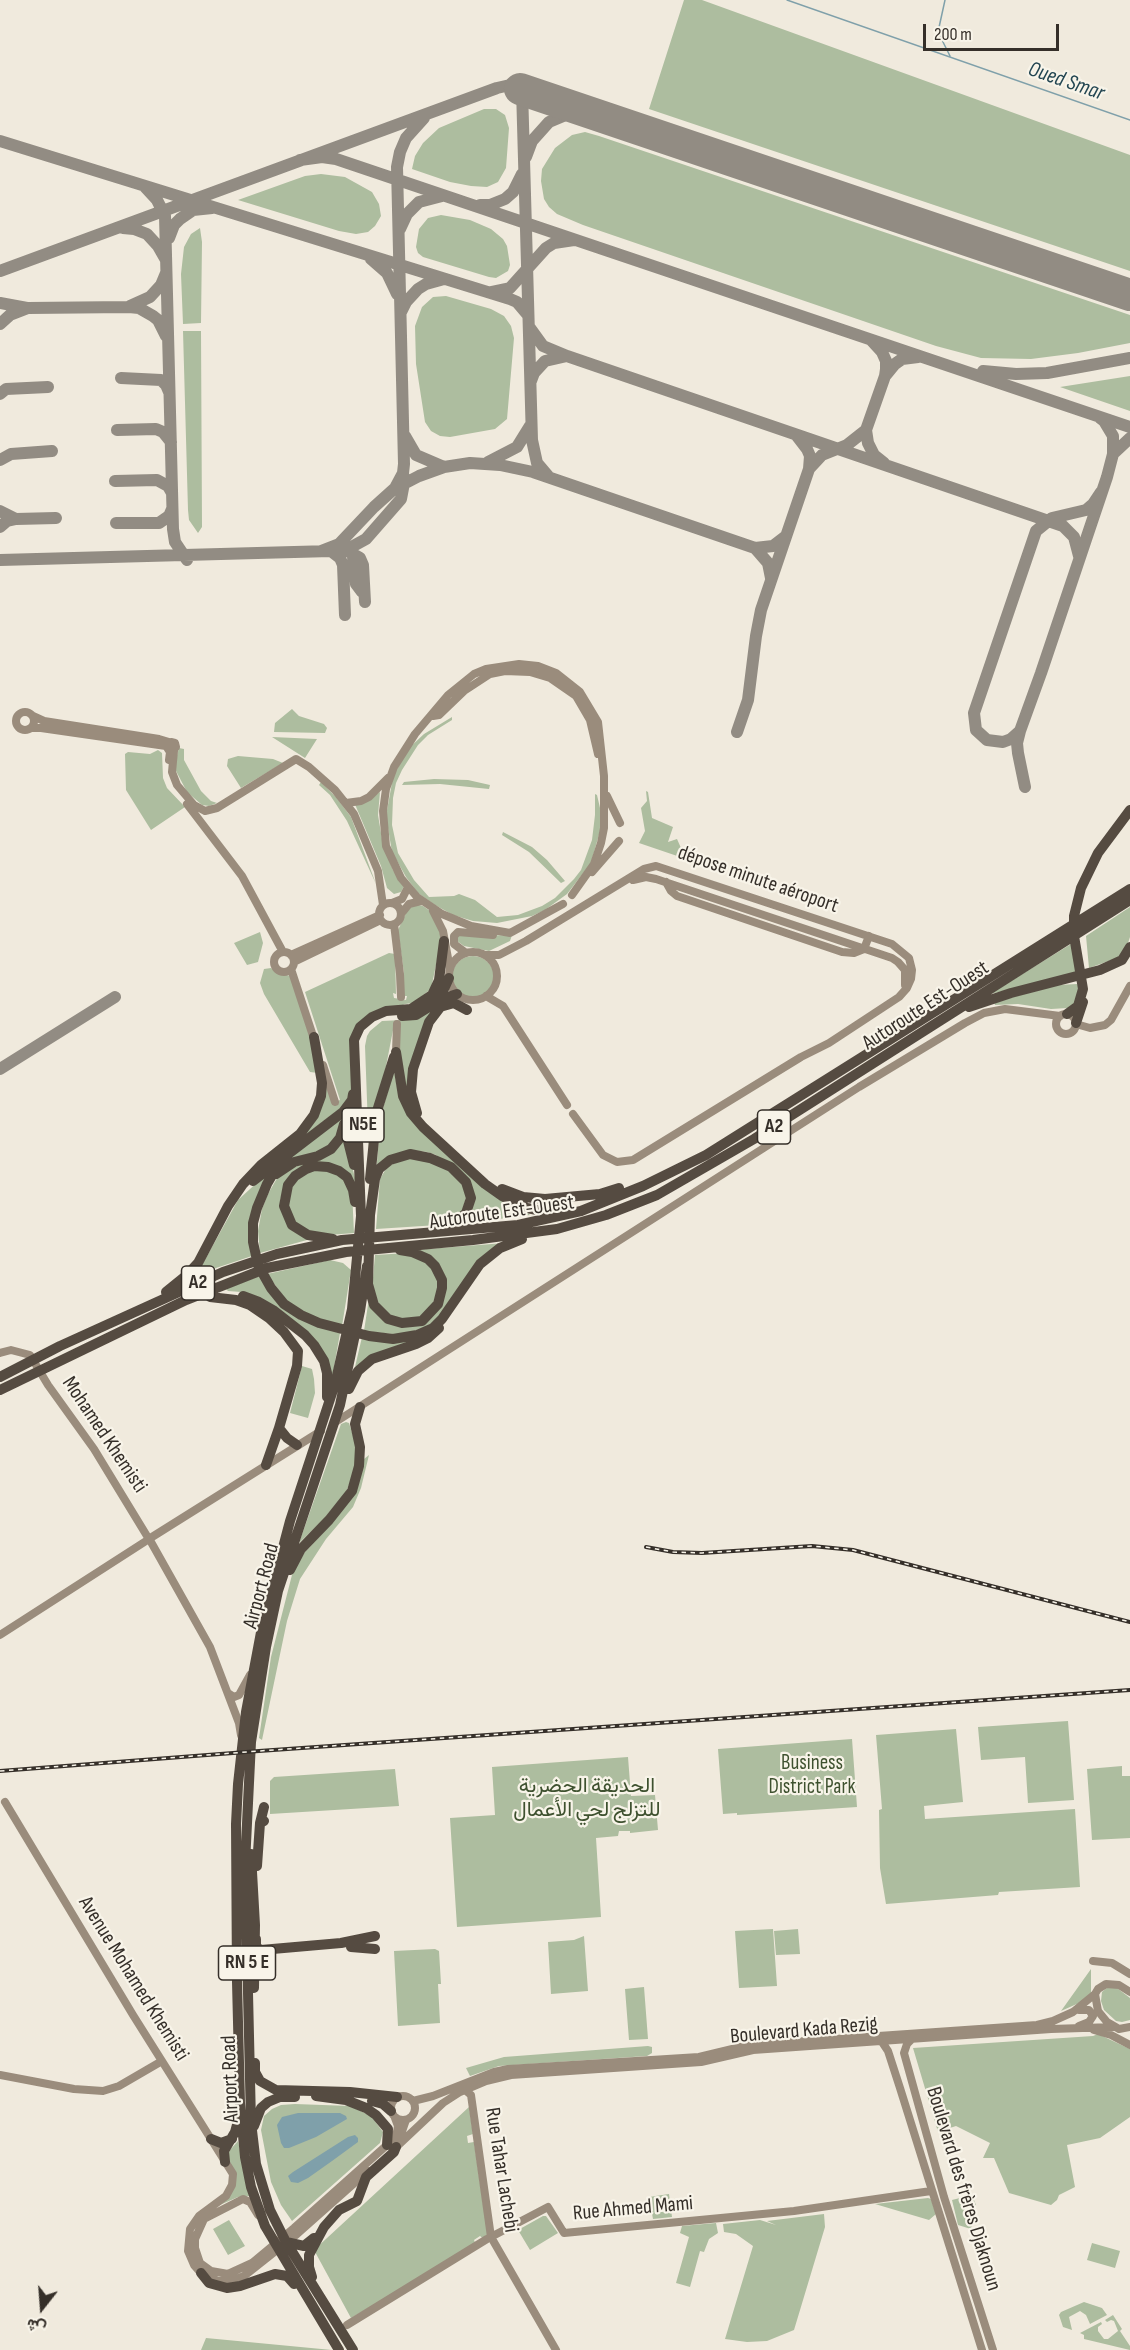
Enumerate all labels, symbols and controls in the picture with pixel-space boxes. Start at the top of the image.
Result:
scale bar [926,12,1062,50]
text: 200 m [934,24,972,45]
water label: Oued Smar [1024,57,1108,107]
street label: dépose minute aéroport [674,841,842,919]
street label: Autoroute Est-Ouest [858,956,994,1056]
road number: N5E [342,1108,384,1142]
road number: A2 [758,1110,790,1144]
street label: Autoroute Est-Ouest [428,1190,576,1236]
road number: A2 [182,1266,214,1300]
street label: Mohamed Khemisti [56,1372,152,1498]
street label: Airport Road [239,1541,285,1631]
park label: Business District Park [769,1751,855,1801]
park label: الحديقة الحضرية للتزلج لحي الأعمال [513,1774,661,1824]
street label: Avenue Mohamed Khemisti [72,1892,194,2066]
road number: RN 5 E [218,1946,276,1980]
street label: Boulevard Kada Rezig [729,2012,879,2050]
street label: Airport Road [217,2035,245,2123]
street label: Boulevard des frères Djaknoun [920,2084,1006,2294]
street label: Rue Tahar Lachebi [479,2106,523,2234]
street label: Rue Ahmed Mami [572,2191,694,2227]
north arrow [12,2278,72,2338]
text: ش [25,2314,49,2338]

